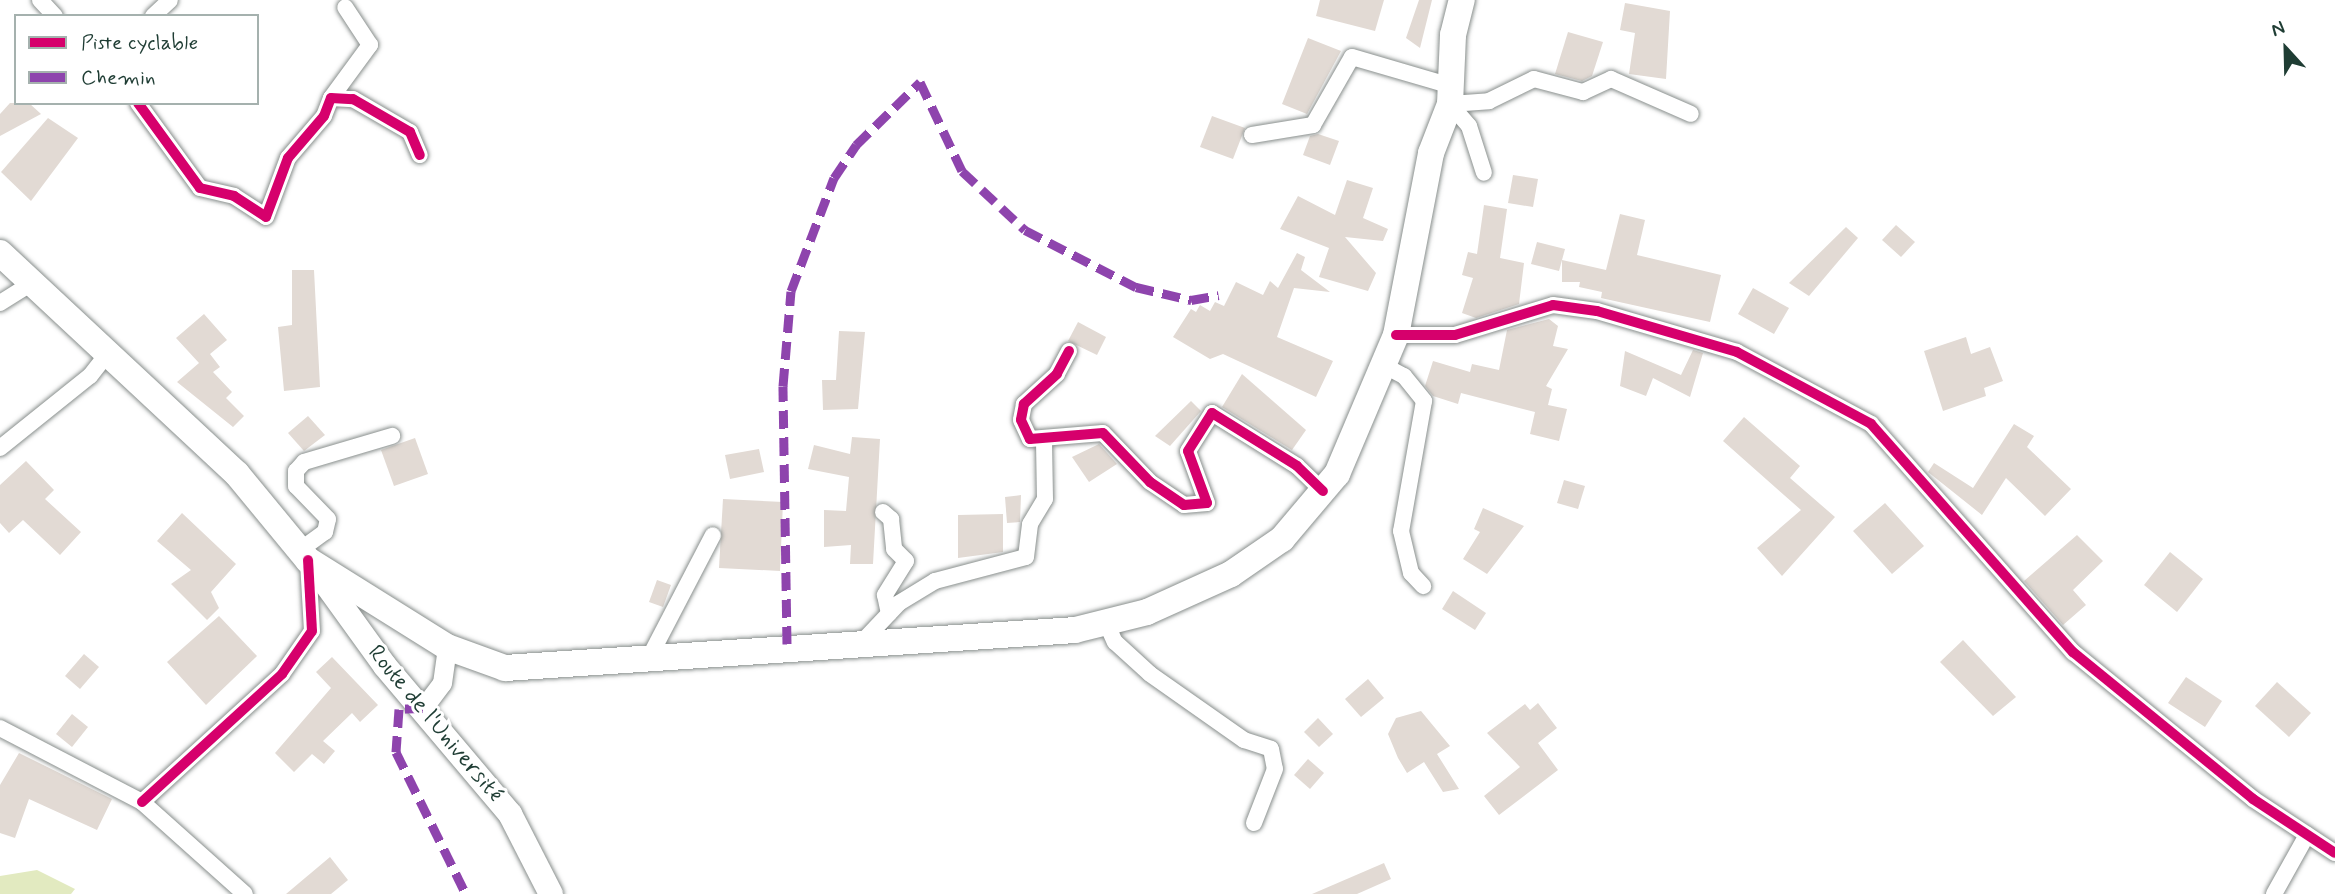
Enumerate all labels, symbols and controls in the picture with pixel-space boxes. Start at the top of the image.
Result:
legend [14,14,259,105]
north arrow [2251,14,2321,84]
text: N [2267,15,2288,43]
text: Piste cyclable [81,29,198,57]
text: Chemin [81,64,155,92]
street label: Route de l'Université [362,641,508,807]

